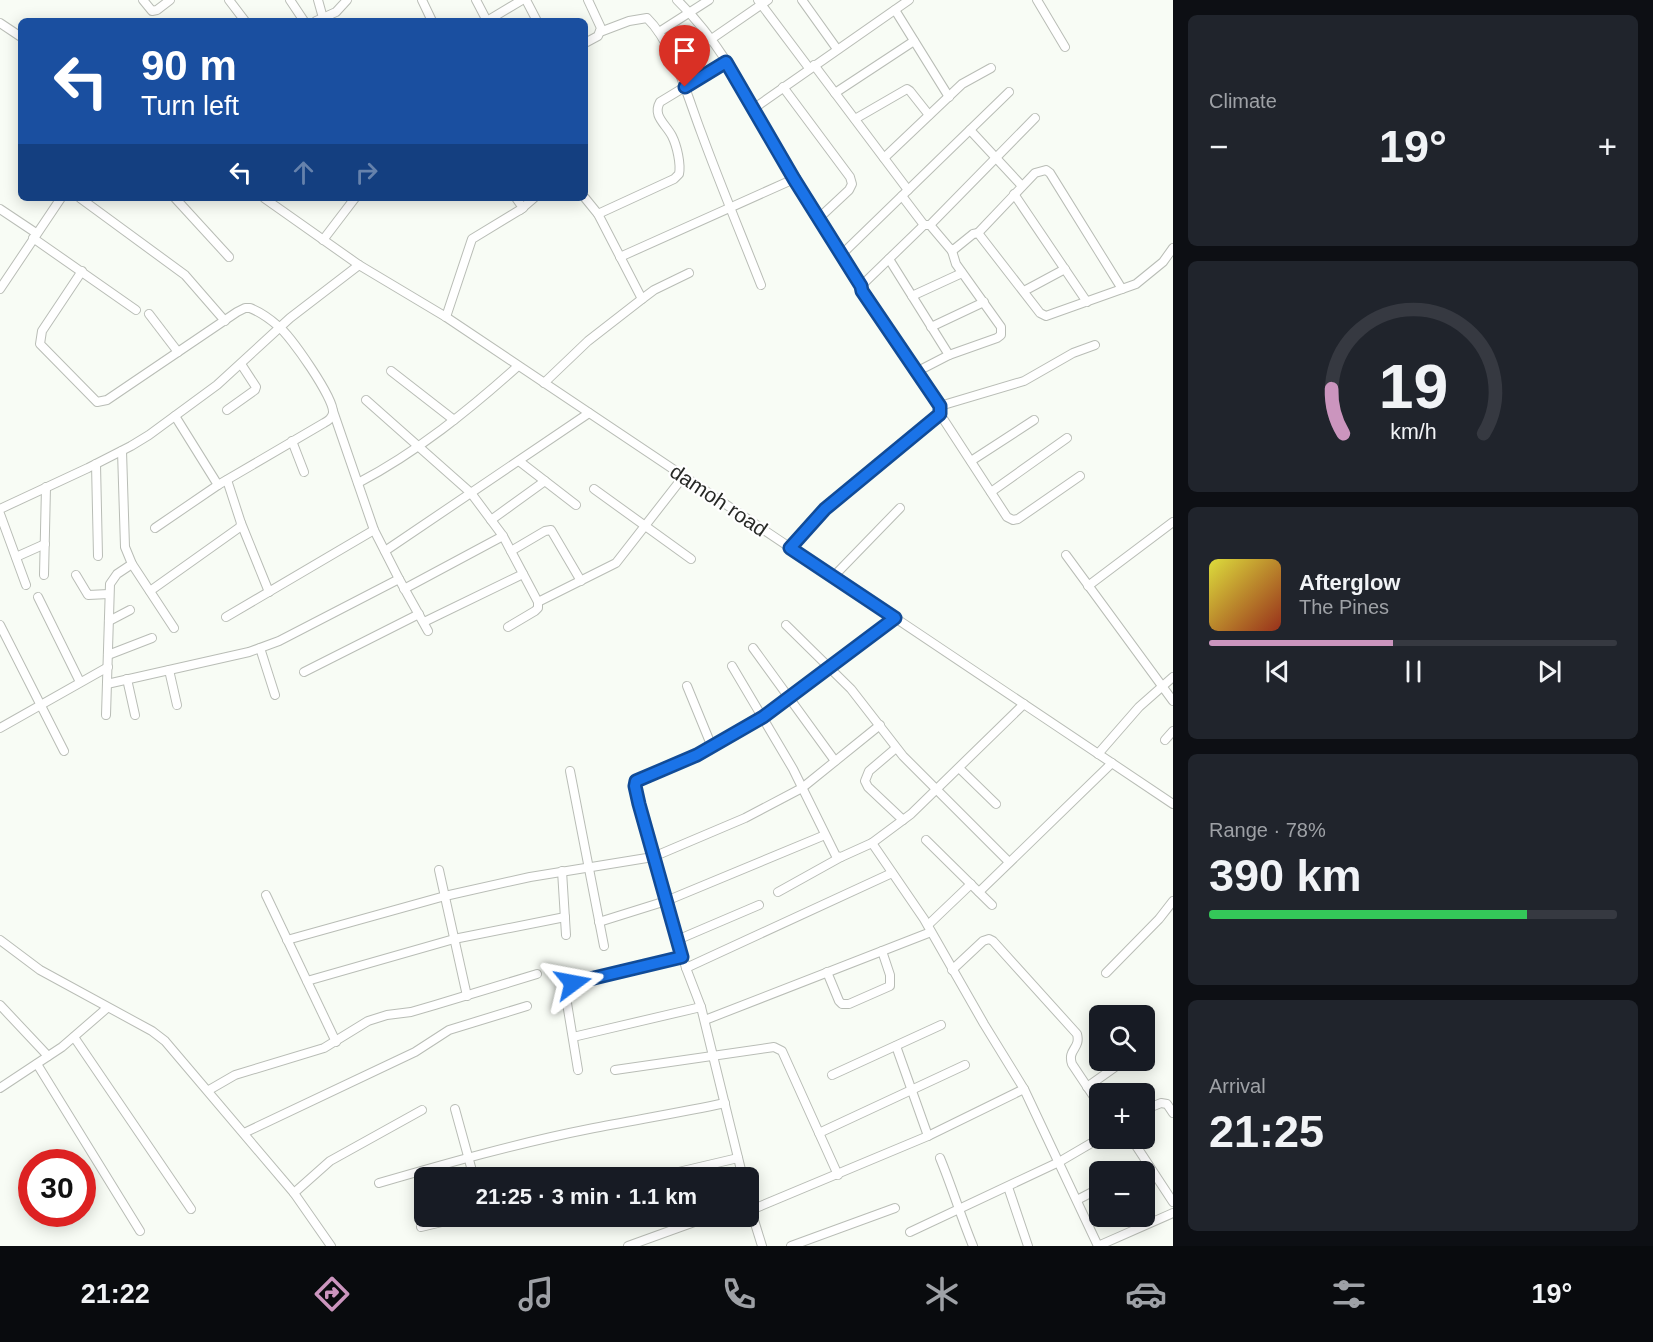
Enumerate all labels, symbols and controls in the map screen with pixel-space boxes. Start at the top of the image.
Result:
pin [659,25,710,87]
icon: arrive [668,34,701,67]
icon: left [42,42,120,120]
text: 90 m [141,42,237,89]
text: Climate [1209,90,1277,112]
text: Turn left [141,91,239,121]
text: 19° [1379,121,1447,172]
text: − [1209,128,1228,165]
text: + [1598,128,1617,165]
icon: left [224,156,257,189]
icon: ahead [287,156,320,189]
icon: right [350,156,383,189]
text: 19 [1378,352,1448,421]
text: km/h [1390,420,1436,444]
street label: damoh road [666,459,772,541]
text: Afterglow [1299,570,1400,595]
text: The Pines [1299,596,1389,618]
icon: previous [1261,655,1294,688]
icon: pause [1397,655,1430,688]
icon: next [1533,655,1566,688]
text: Range · 78% [1209,819,1326,841]
text: 390 km [1209,850,1362,901]
position arrow [541,951,605,1015]
map controls [1089,1005,1155,1227]
button: search [1089,1005,1155,1071]
text: Arrival [1209,1075,1266,1097]
button: + [1089,1083,1155,1149]
text: 21:25 [1209,1106,1324,1157]
speed limit sign: 30 [18,1149,96,1227]
button: − [1089,1161,1155,1227]
text: 21:25 · 3 min · 1.1 km [476,1184,697,1209]
icon: directions [311,1273,353,1315]
icon: music [515,1273,557,1315]
icon: phone [718,1273,760,1315]
icon: climate [921,1273,963,1315]
icon: car [1125,1273,1167,1315]
icon: filters [1328,1273,1370,1315]
text: 21:22 [81,1279,150,1309]
text: 19° [1531,1279,1572,1309]

